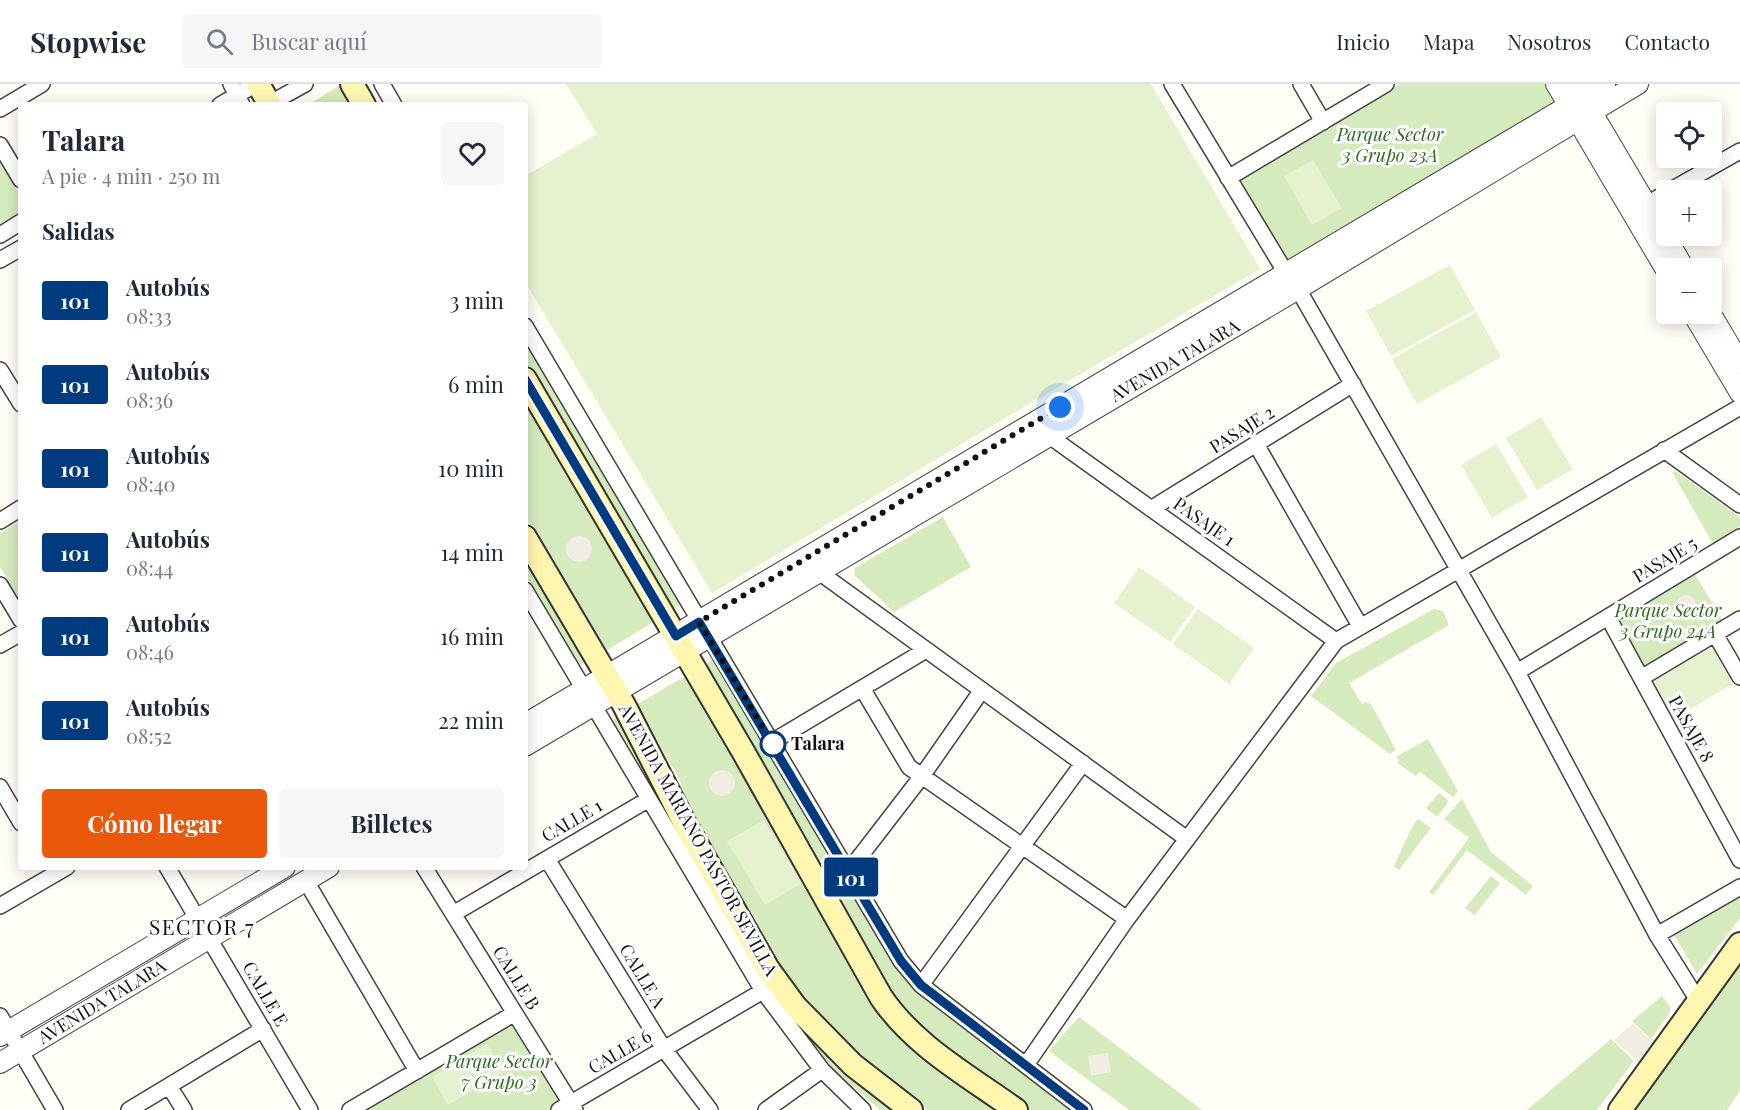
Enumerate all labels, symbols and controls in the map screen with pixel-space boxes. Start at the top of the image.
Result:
search box [182,14,602,68]
text: Stopwise [30,23,146,60]
icon: search [203,25,236,58]
text: Buscar aquí [251,26,367,56]
text: Inicio [1336,27,1390,55]
text: Mapa [1423,27,1474,55]
text: Nosotros [1507,27,1591,55]
text: Contacto [1624,27,1710,55]
map controls [1656,102,1722,324]
button: locate [1656,102,1722,168]
text: Talara [42,121,125,158]
button: heart [441,122,504,185]
park label: Parque Sector 3 Grupo 23A [1336,122,1445,167]
text: A pie · 4 min · 250 m [42,162,220,189]
button: + [1656,180,1722,246]
text: Salidas [42,216,115,246]
button: − [1656,258,1722,324]
text: Autobús [126,272,210,302]
text: 3 min [449,285,504,315]
text: 101 [60,286,90,314]
text: 08:33 [126,302,172,329]
street label: AVENIDA TALARA [1105,313,1244,407]
text: Autobús [126,356,210,386]
text: 6 min [448,369,504,399]
text: 101 [60,370,90,398]
text: 08:36 [126,386,173,413]
your location [1045,392,1075,422]
street label: PASAJE 2 [1205,400,1278,458]
text: Autobús [126,440,210,470]
text: 10 min [438,453,504,483]
text: 101 [60,454,90,482]
text: 08:40 [126,470,176,497]
street label: PASAJE 1 [1169,491,1240,551]
text: Autobús [126,524,210,554]
street label: PASAJE 5 [1628,531,1701,588]
text: 14 min [440,537,504,567]
text: 101 [60,538,90,566]
text: 08:44 [126,554,173,581]
park label: Parque Sector 3 Grupo 24A [1614,598,1723,643]
text: Autobús [126,608,210,638]
text: 16 min [440,621,504,651]
text: 101 [60,622,90,650]
text: 08:46 [126,638,174,665]
street label: PASAJE 8 [1664,691,1720,766]
text: Autobús [126,692,210,722]
street label: AVENIDA MARIANO PASTOR SEVILLA [613,698,784,980]
text: 22 min [438,705,504,735]
text: 101 [60,706,90,734]
text: 08:52 [126,722,172,749]
marker: Talara [760,731,786,757]
place label: Talara [791,731,845,755]
button: Cómo llegar [42,789,267,858]
button: Billetes [279,789,504,858]
street label: CALLE 1 [537,793,607,847]
line badge: 101 [816,858,886,896]
text: 101 [836,863,866,891]
district label: SECTOR 7 [149,912,255,940]
street label: CALLE A [614,939,672,1013]
street label: CALLE B [488,941,546,1014]
street label: AVENIDA TALARA [32,953,171,1049]
street label: CALLE E [238,957,294,1030]
street label: CALLE 6 [583,1023,656,1079]
park label: Parque Sector 7 Grupo 3 [445,1049,554,1094]

